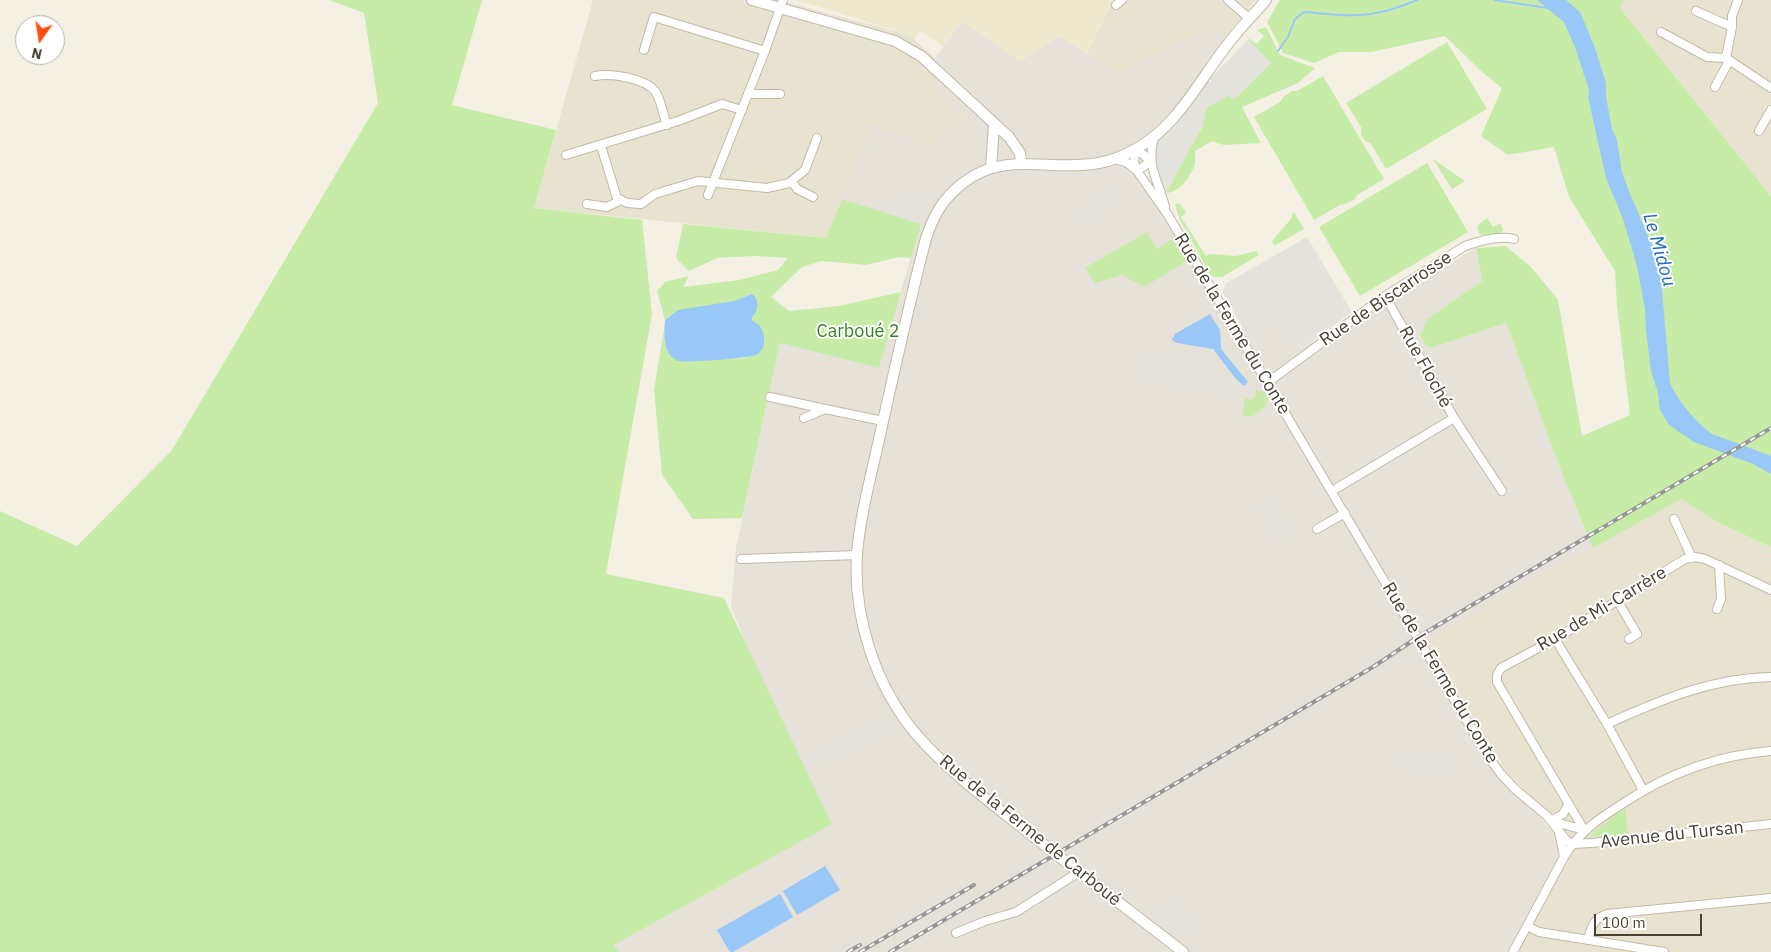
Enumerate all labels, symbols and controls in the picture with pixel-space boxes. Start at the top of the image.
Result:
north arrow [15,15,65,65]
text: N [30,44,44,64]
water label: Le Midou [1638,211,1680,289]
street label: Rue de la Ferme du Conte [1169,229,1295,419]
street label: Rue de Biscarrosse [1316,247,1456,351]
park label: Carboué 2 [816,321,900,343]
street label: Rue Floché [1394,322,1456,412]
street label: Rue de Mi-Carrère [1533,562,1671,656]
street label: Rue de la Ferme du Conte [1377,578,1503,768]
street label: Rue de la Ferme de Carboué [935,751,1125,911]
street label: Avenue du Tursan [1599,817,1745,853]
scale bar [1596,904,1704,936]
text: 100 m [1602,913,1646,932]

